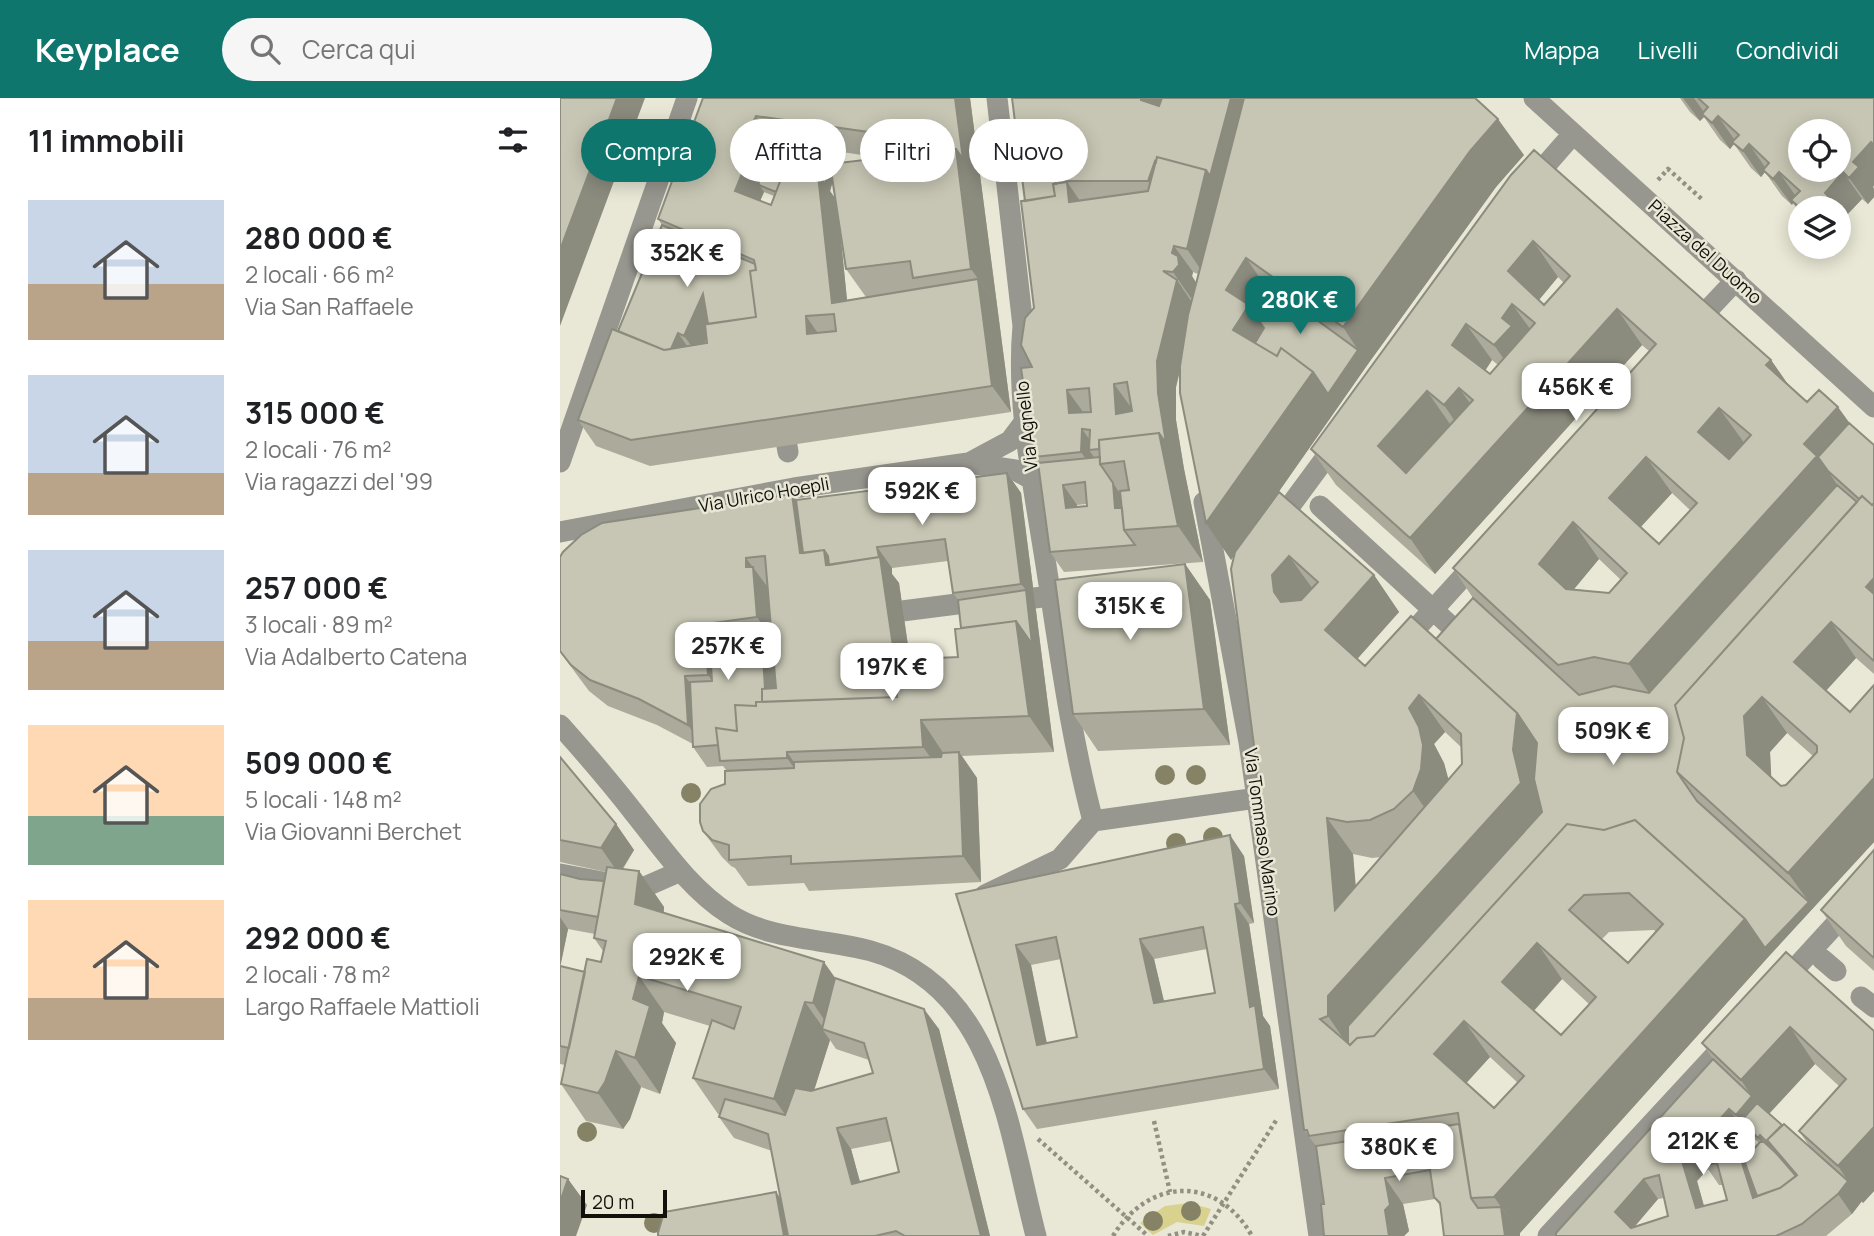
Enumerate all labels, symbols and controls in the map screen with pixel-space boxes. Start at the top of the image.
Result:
search box [222,18,712,81]
text: Keyplace [35,27,180,72]
icon: search [246,30,284,68]
text: Cerca qui [302,31,416,67]
text: Mappa [1524,33,1600,66]
text: Livelli [1638,33,1698,66]
text: Condividi [1736,33,1839,66]
chip: Compra [581,119,716,182]
chip: Affitta [730,119,846,182]
chip: Filtri [860,119,955,182]
chip: Nuovo [969,119,1088,182]
map controls [1788,119,1851,259]
button: locate [1788,119,1851,182]
text: 11 immobili [28,120,185,161]
icon: filters [494,121,532,159]
street label: Piazza del Duomo [1644,194,1768,309]
button: layers [1788,196,1851,259]
text: 280 000 € [245,217,393,258]
icon: home [84,228,168,312]
pin: 352K € [630,230,744,289]
text: 352K € [650,236,724,268]
text: 2 locali · 66 m² [245,258,394,290]
pin: 280K € [1243,276,1357,336]
text: 280K € [1261,283,1339,315]
text: Via San Raffaele [245,290,414,322]
pin: 456K € [1519,364,1633,423]
text: 456K € [1538,370,1614,402]
street label: Via Agnello [1009,380,1043,472]
text: 315 000 € [245,392,385,433]
icon: home [84,403,168,487]
text: 2 locali · 76 m² [245,433,391,465]
text: Via ragazzi del '99 [245,465,433,497]
pin: 592K € [865,468,979,527]
street label: Via Ulrico Hoepli [697,471,831,517]
text: 592K € [884,474,960,506]
text: 257 000 € [245,567,388,608]
icon: home [84,578,168,662]
pin: 315K € [1073,582,1187,642]
text: 315K € [1094,589,1166,621]
text: 3 locali · 89 m² [245,608,393,640]
pin: 257K € [671,622,785,682]
text: 257K € [691,629,765,661]
text: Via Adalberto Catena [245,640,467,672]
pin: 197K € [835,644,949,703]
text: 197K € [856,650,928,682]
pin: 509K € [1556,708,1670,767]
text: 509K € [1574,714,1652,746]
text: 509 000 € [245,742,393,783]
street label: Via Tommaso Marino [1239,746,1287,917]
icon: home [84,753,168,837]
text: 5 locali · 148 m² [245,783,402,815]
text: Via Giovanni Berchet [245,815,462,847]
text: 292 000 € [245,917,391,958]
icon: home [84,928,168,1012]
pin: 292K € [630,934,744,993]
text: 292K € [649,940,725,972]
text: 2 locali · 78 m² [245,958,390,990]
text: Largo Raffaele Mattioli [245,990,480,1022]
pin: 212K € [1646,1118,1760,1177]
pin: 380K € [1342,1124,1456,1183]
text: 212K € [1667,1124,1739,1156]
text: 380K € [1360,1130,1438,1162]
scale bar [581,1187,667,1219]
text: 20 m [592,1189,634,1215]

